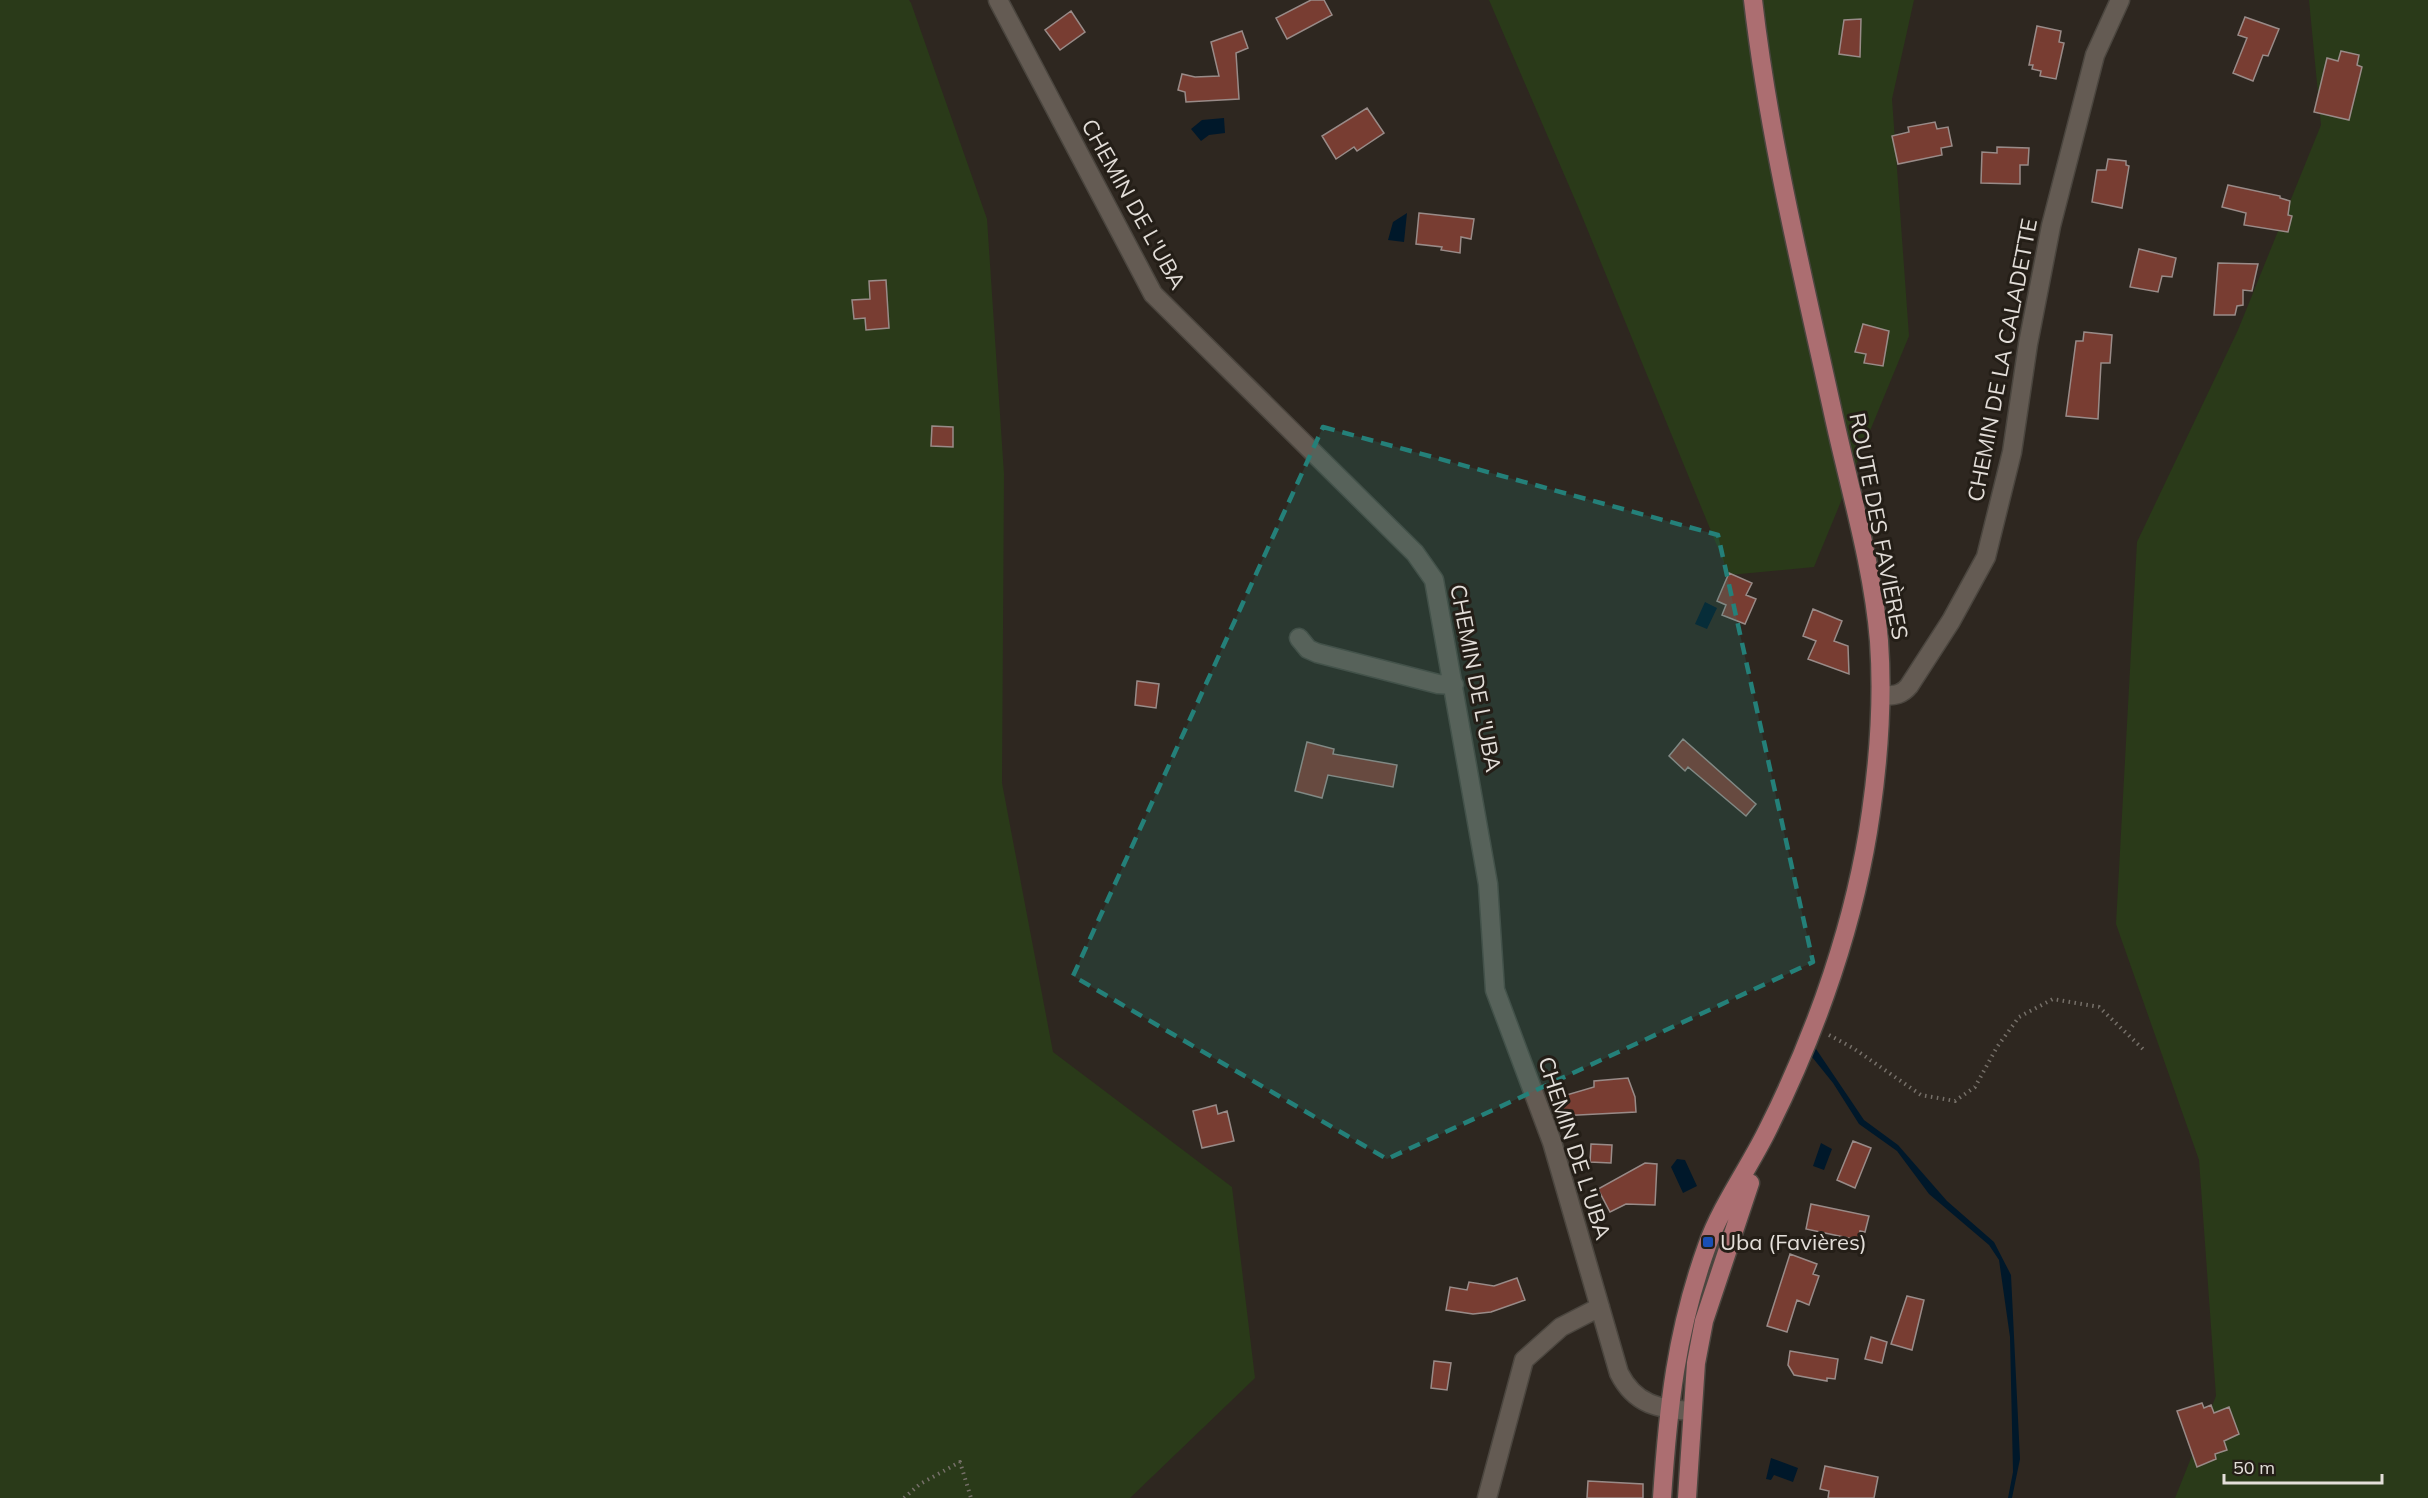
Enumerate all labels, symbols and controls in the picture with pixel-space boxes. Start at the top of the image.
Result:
street label: CHEMIN DE L'UBA [1076,114,1192,294]
street label: CHEMIN DE LA CALADETTE [1961,216,2043,504]
street label: ROUTE DES FAVIÈRES [1843,410,1915,642]
street label: CHEMIN DE L'UBA [1444,582,1508,774]
street label: CHEMIN DE L'UBA [1532,1053,1618,1243]
place label: Uba (Favières) [1720,1228,1867,1256]
marker: Uba (Favières) [1701,1235,1715,1249]
scale bar [2224,1447,2382,1485]
text: 50 m [2233,1456,2275,1479]

